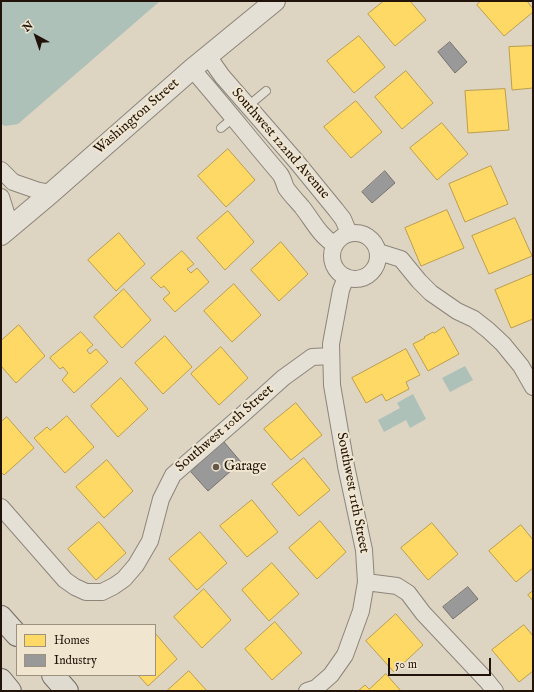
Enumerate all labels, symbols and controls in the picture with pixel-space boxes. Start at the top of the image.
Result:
north arrow [16,16,56,56]
text: N [20,18,36,35]
street label: Washington Street [91,75,183,159]
street label: Southwest 122nd Avenue [227,85,333,203]
street label: Southwest 10th Street [173,382,277,476]
street label: Southwest 11th Street [332,431,372,555]
place label: Garage [224,459,266,475]
marker: Garage [211,462,221,472]
legend [16,624,156,676]
text: Homes [54,633,90,648]
scale bar [390,650,493,676]
text: Industry [54,653,97,668]
text: 50 m [395,657,417,672]

